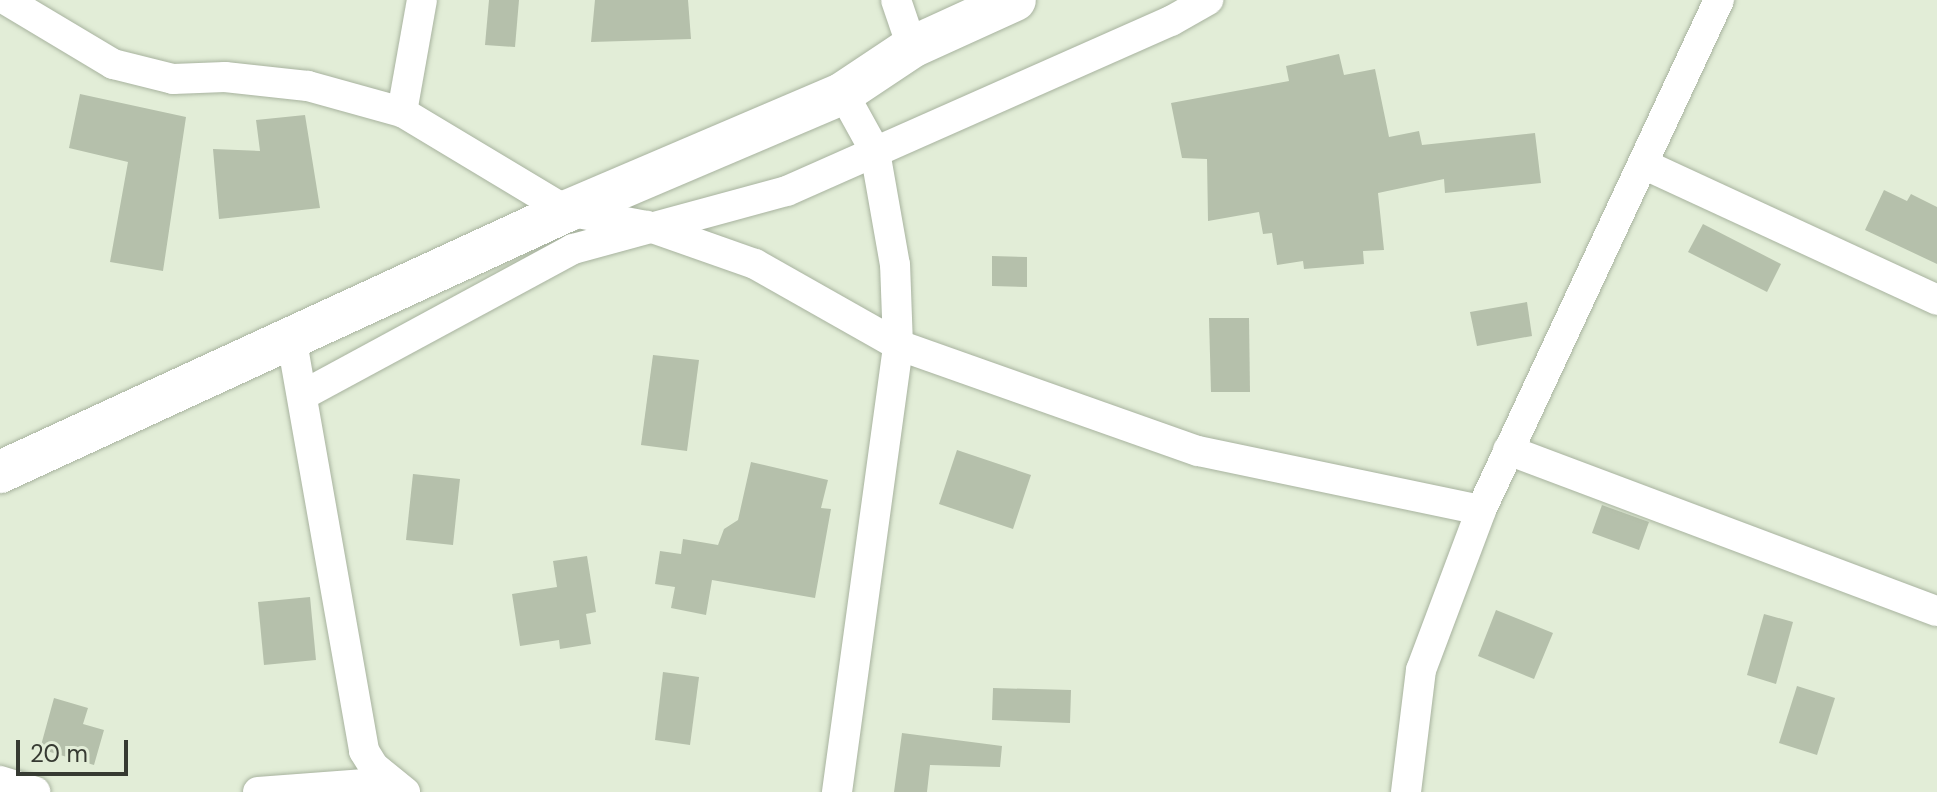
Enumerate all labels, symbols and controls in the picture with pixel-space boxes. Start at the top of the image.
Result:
scale bar [20,724,132,774]
text: 20 m [30,738,88,769]

